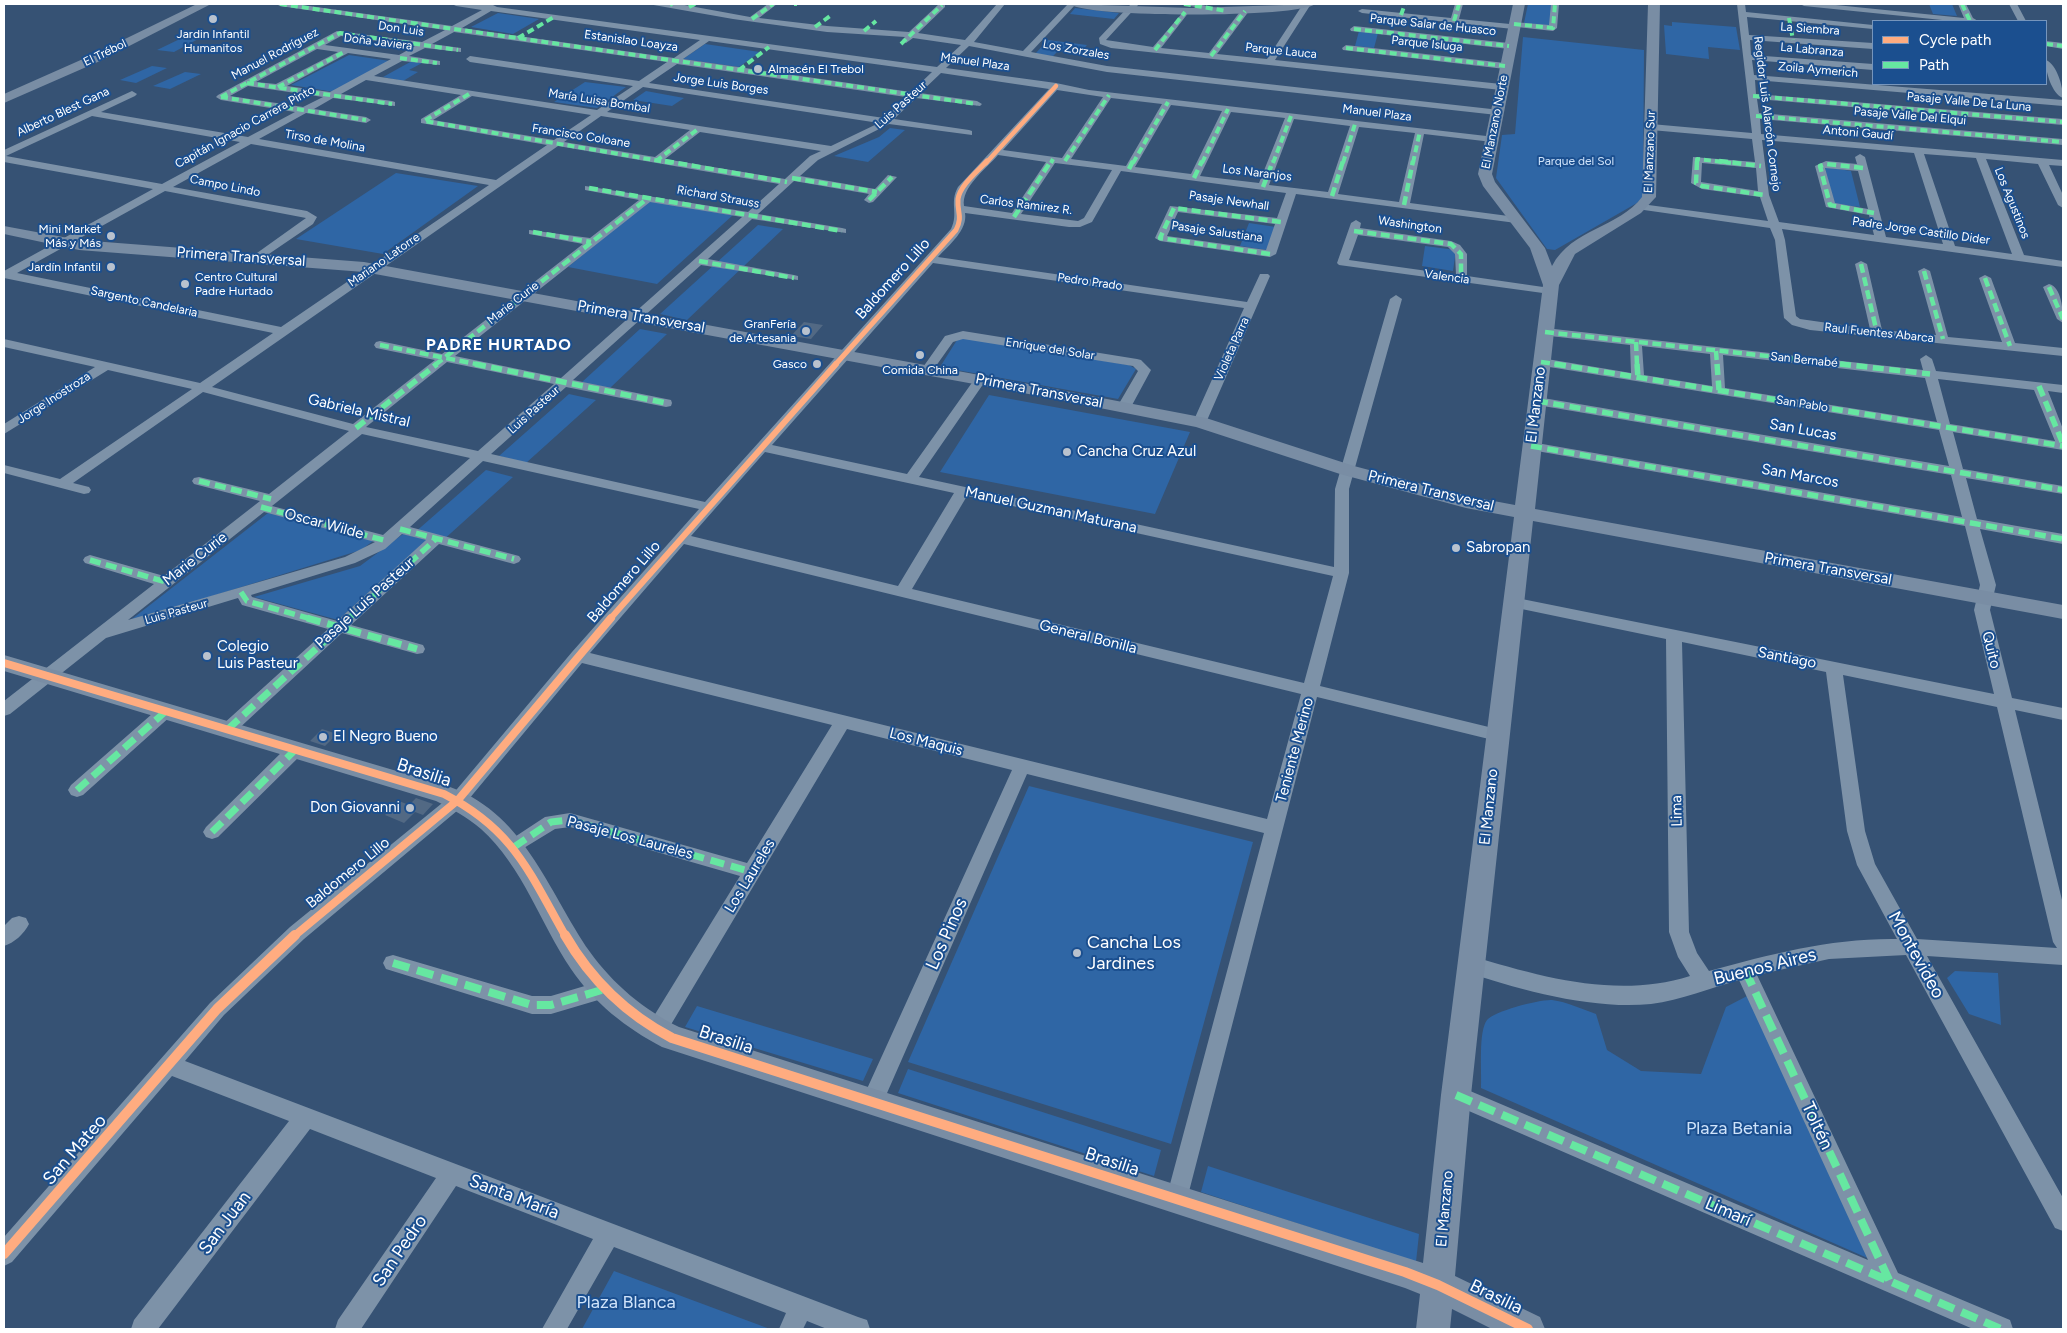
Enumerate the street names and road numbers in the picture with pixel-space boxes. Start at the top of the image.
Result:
street label: Parque Salar de Huasco [1369,11,1497,39]
street label: Don Luis [377,19,425,39]
street label: La Siembra [1780,20,1840,38]
street label: Manuel Rodríguez [229,25,321,83]
street label: Estanislao Loayza [583,27,679,55]
street label: Doña Javiera [343,31,413,53]
street label: Parque Isluga [1391,33,1463,55]
street label: El Trébol [81,36,129,70]
street label: Regidor Luis Alarcón Cornejo [1750,36,1784,192]
street label: Los Zorzales [1042,37,1110,63]
street label: Parque Lauca [1245,40,1317,62]
street label: La Labranza [1780,40,1844,60]
street label: Manuel Plaza [940,50,1010,74]
street label: Zoila Aymerich [1777,59,1859,81]
street label: Jorge Luis Borges [673,70,769,98]
street label: El Manzano Norte [1479,74,1511,170]
street label: Luis Pasteur [872,78,930,132]
street label: Capitán Ignacio Carrera Pinto [173,82,317,172]
street label: Alberto Blest Gana [14,84,112,140]
street label: María Luisa Bombal [547,86,651,116]
street label: Pasaje Valle De La Luna [1906,89,2032,115]
street label: Manuel Plaza [1342,102,1412,124]
street label: Pasaje Valle Del Elqui [1853,104,1967,128]
street label: El Manzano Sur [1641,111,1659,193]
street label: Francisco Coloane [531,121,631,151]
street label: Antoni Gaudí [1822,123,1894,143]
street label: Tirso de Molina [284,127,366,155]
street label: Los Naranjos [1221,162,1293,184]
street label: Los Agustinos [1991,165,2033,241]
street label: Campo Lindo [188,172,262,200]
street label: Richard Strauss [676,183,760,211]
street label: Pasaje Newhall [1188,188,1270,214]
street label: Carlos Ramirez R. [979,192,1073,218]
street label: Washington [1377,213,1443,237]
street label: Padre Jorge Castillo Dider [1851,214,1991,248]
street label: Pasaje Salustiana [1170,218,1264,246]
street label: Mariano Latorre [345,230,423,290]
street label: Baldomero Lillo [852,235,934,323]
street label: Primera Transversal [176,244,306,270]
street label: Valencia [1424,267,1470,287]
street label: Pedro Prado [1057,270,1123,294]
street label: Marie Curie [484,278,542,328]
street label: Sargento Candelaria [89,284,199,320]
street label: Primera Transversal [576,297,706,337]
street label: Violeta Parra [1212,315,1252,383]
street label: Raul Fuentes Abarca [1824,320,1934,346]
street label: Enrique del Solar [1004,335,1096,363]
street label: San Bernabé [1770,349,1838,371]
street label: El Manzano [1522,366,1550,444]
street label: Jorge Inostroza [15,369,93,427]
street label: Primera Transversal [974,370,1104,412]
street label: Luis Pasteur [505,383,563,437]
street label: Gabriela Mistral [306,391,412,431]
street label: San Pablo [1775,393,1829,415]
street label: San Lucas [1768,415,1838,445]
street label: San Marcos [1760,460,1840,492]
street label: Primera Transversal [1366,467,1496,515]
street label: Manuel Guzman Maturana [964,483,1138,537]
street label: Oscar Wilde [282,505,366,543]
street label: Marie Curie [159,528,231,590]
street label: Baldomero Lillo [584,537,664,627]
street label: Primera Transversal [1763,549,1893,589]
street label: Pasaje Luis Pasteur [312,554,418,652]
street label: Luis Pasteur [143,596,209,628]
street label: General Bonilla [1037,616,1139,658]
street label: Quito [1978,629,2004,671]
street label: Santiago [1756,643,1818,673]
street label: Teniente Merino [1272,696,1318,804]
street label: Los Maquis [887,724,965,760]
street label: Brasilia [394,754,454,792]
street label: El Manzano [1476,768,1502,846]
street label: Lima [1668,795,1686,827]
street label: Pasaje Los Laureles [565,813,695,863]
street label: Baldomero Lillo [302,834,394,912]
street label: Los Laureles [721,836,779,916]
street label: Los Pinos [922,895,972,973]
street label: Montevideo [1883,908,1949,1002]
street label: Buenos Aires [1712,944,1818,990]
street label: Brasilia [696,1021,756,1059]
street label: Toltén [1797,1099,1837,1153]
street label: San Mateo [39,1110,111,1190]
street label: Brasilia [1082,1143,1142,1181]
street label: Santa María [466,1170,562,1224]
street label: El Manzano [1433,1170,1457,1248]
street label: San Juan [194,1187,256,1259]
street label: Limarí [1702,1193,1754,1231]
street label: San Pedro [368,1211,432,1291]
street label: Brasilia [1466,1275,1526,1319]

